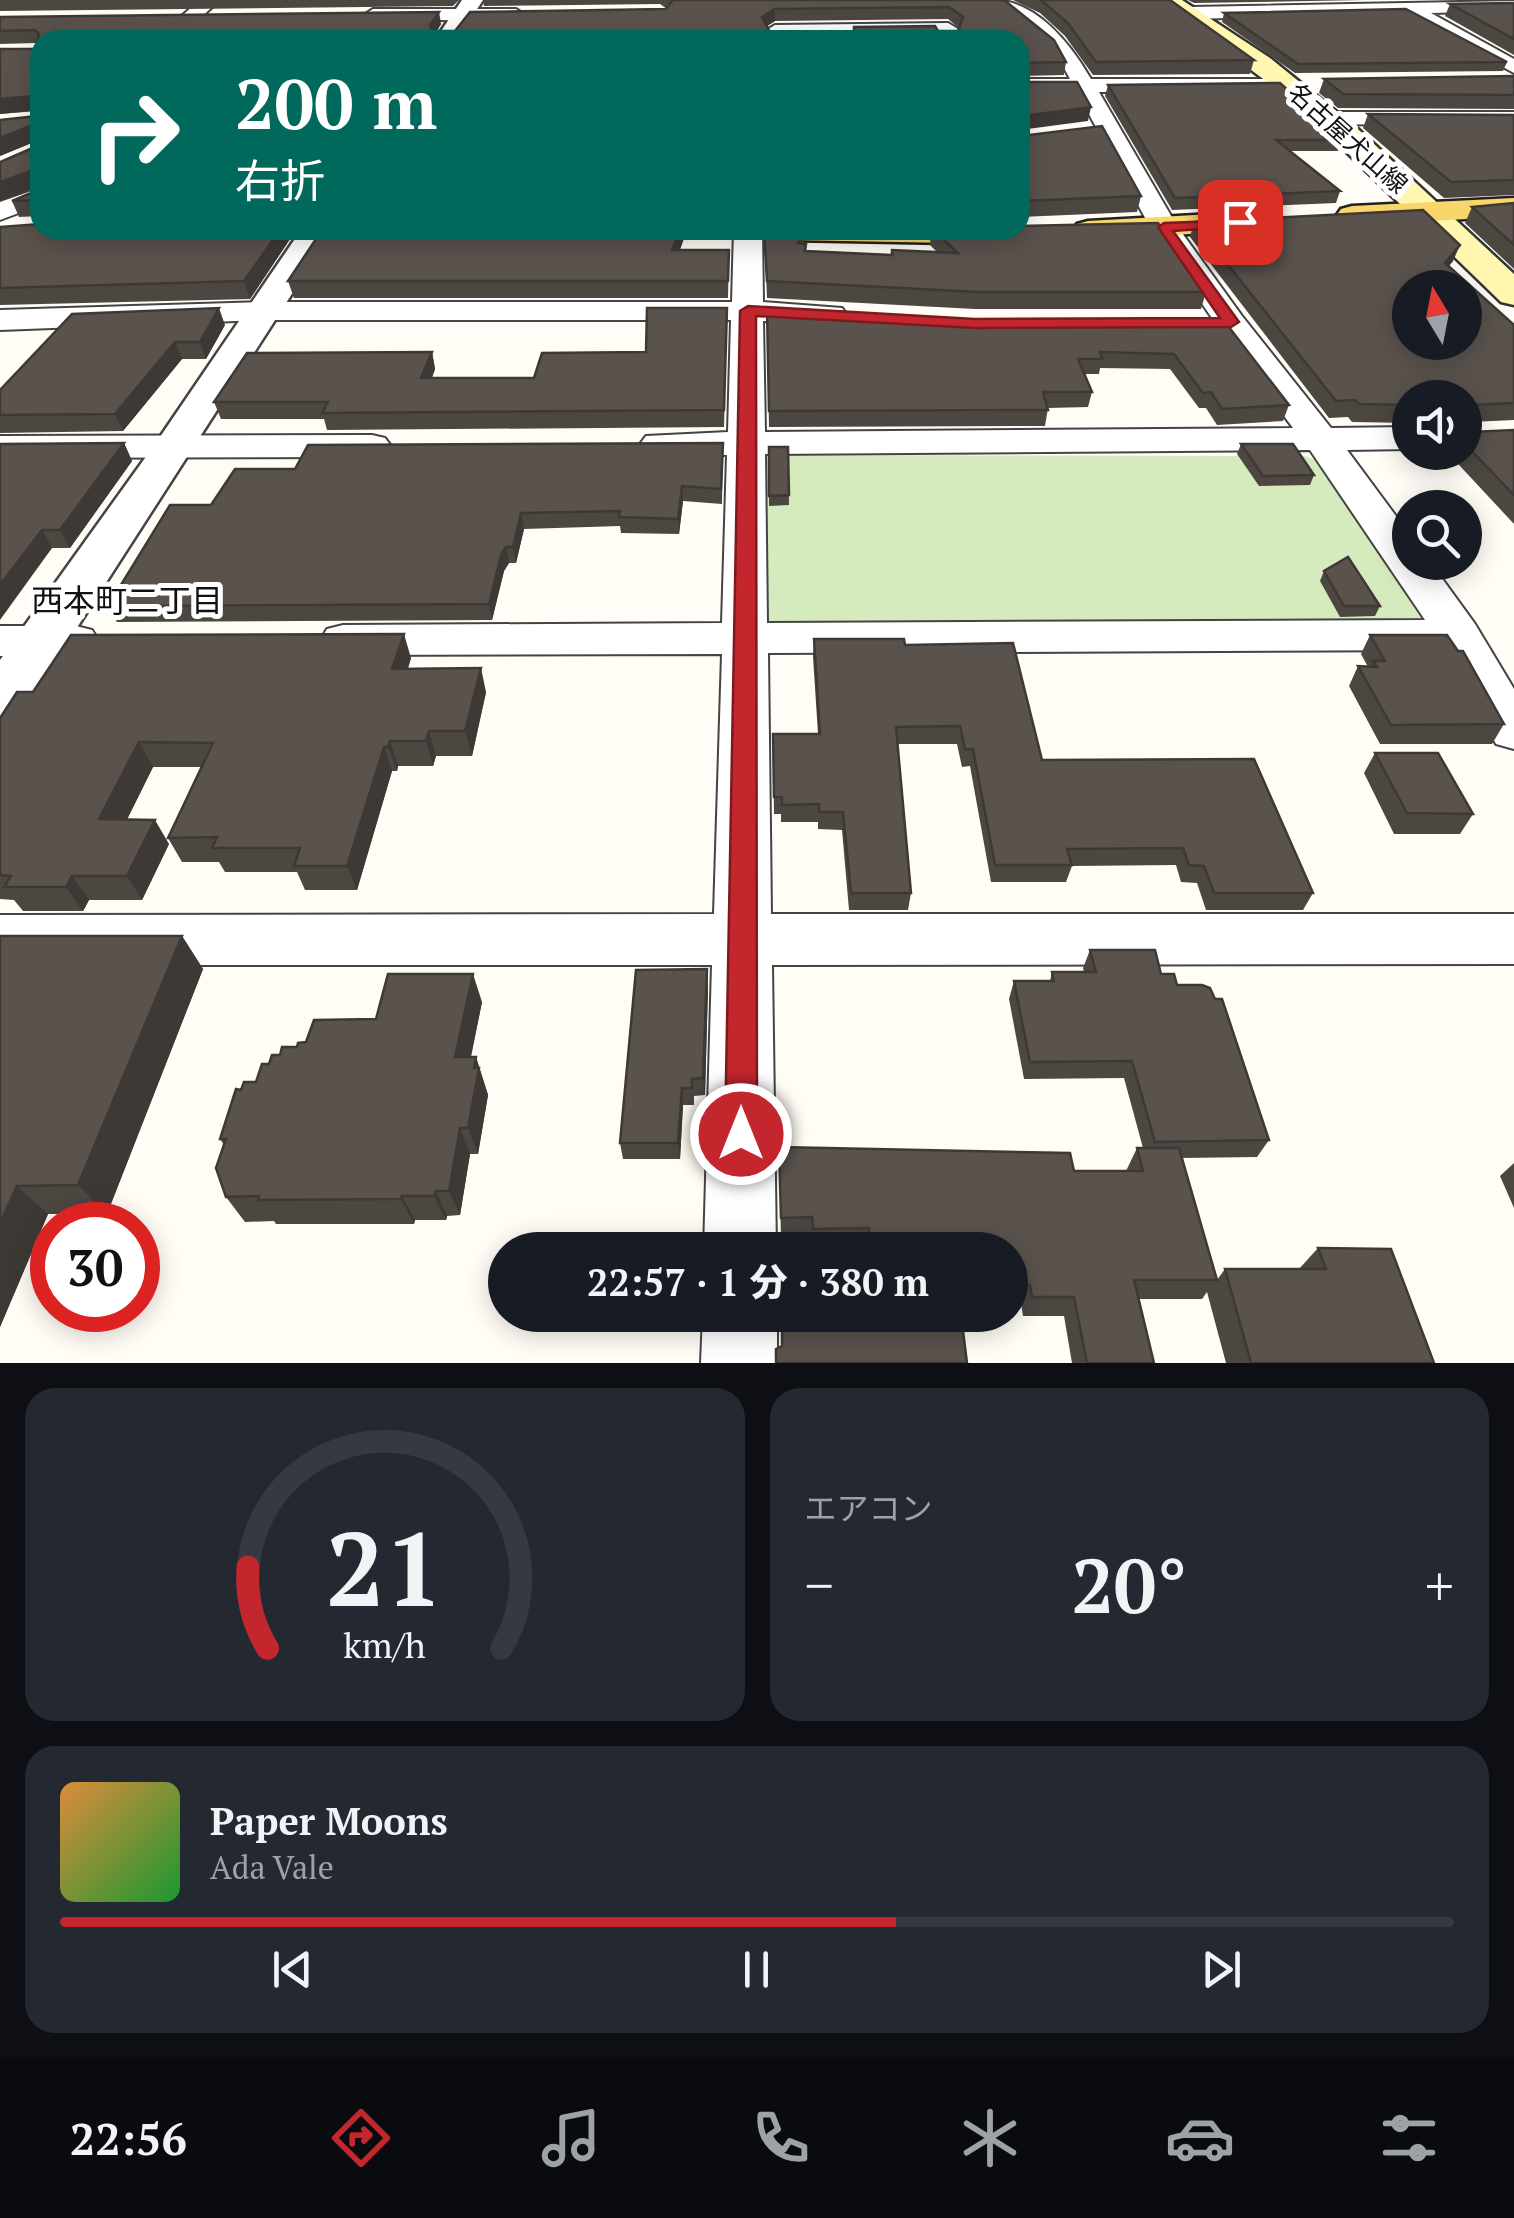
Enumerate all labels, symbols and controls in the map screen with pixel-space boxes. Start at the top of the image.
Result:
text: 200 m [235,56,437,149]
icon: right [70,70,200,200]
street label: 名古屋犬山線 [1282,75,1415,200]
text: 右折 [235,150,325,210]
pin [1198,180,1283,265]
icon: arrive [1213,195,1268,250]
north arrow [1392,270,1482,360]
map controls [1392,270,1482,580]
button: sound [1392,380,1482,470]
button: search [1392,490,1482,580]
district label: 西本町二丁目 [31,579,223,621]
position arrow [689,1082,793,1186]
speed limit sign: 30 [30,1202,160,1332]
text: 22:57 · 1 分 · 380 m [587,1257,929,1307]
text: エアコン [805,1487,933,1529]
text: 21 [326,1498,444,1636]
text: 20° [1071,1535,1187,1634]
text: − [805,1548,834,1621]
text: + [1425,1548,1454,1621]
text: km/h [343,1621,426,1668]
text: Paper Moons [210,1796,448,1846]
text: Ada Vale [210,1846,334,1888]
icon: previous [265,1942,320,1997]
icon: pause [729,1942,784,1997]
icon: next [1194,1942,1249,1997]
icon: directions [326,2103,396,2173]
icon: music [536,2103,606,2173]
icon: phone [746,2103,816,2173]
icon: climate [955,2103,1025,2173]
icon: car [1165,2103,1235,2173]
icon: filters [1374,2103,1444,2173]
text: 22:56 [70,2108,187,2168]

